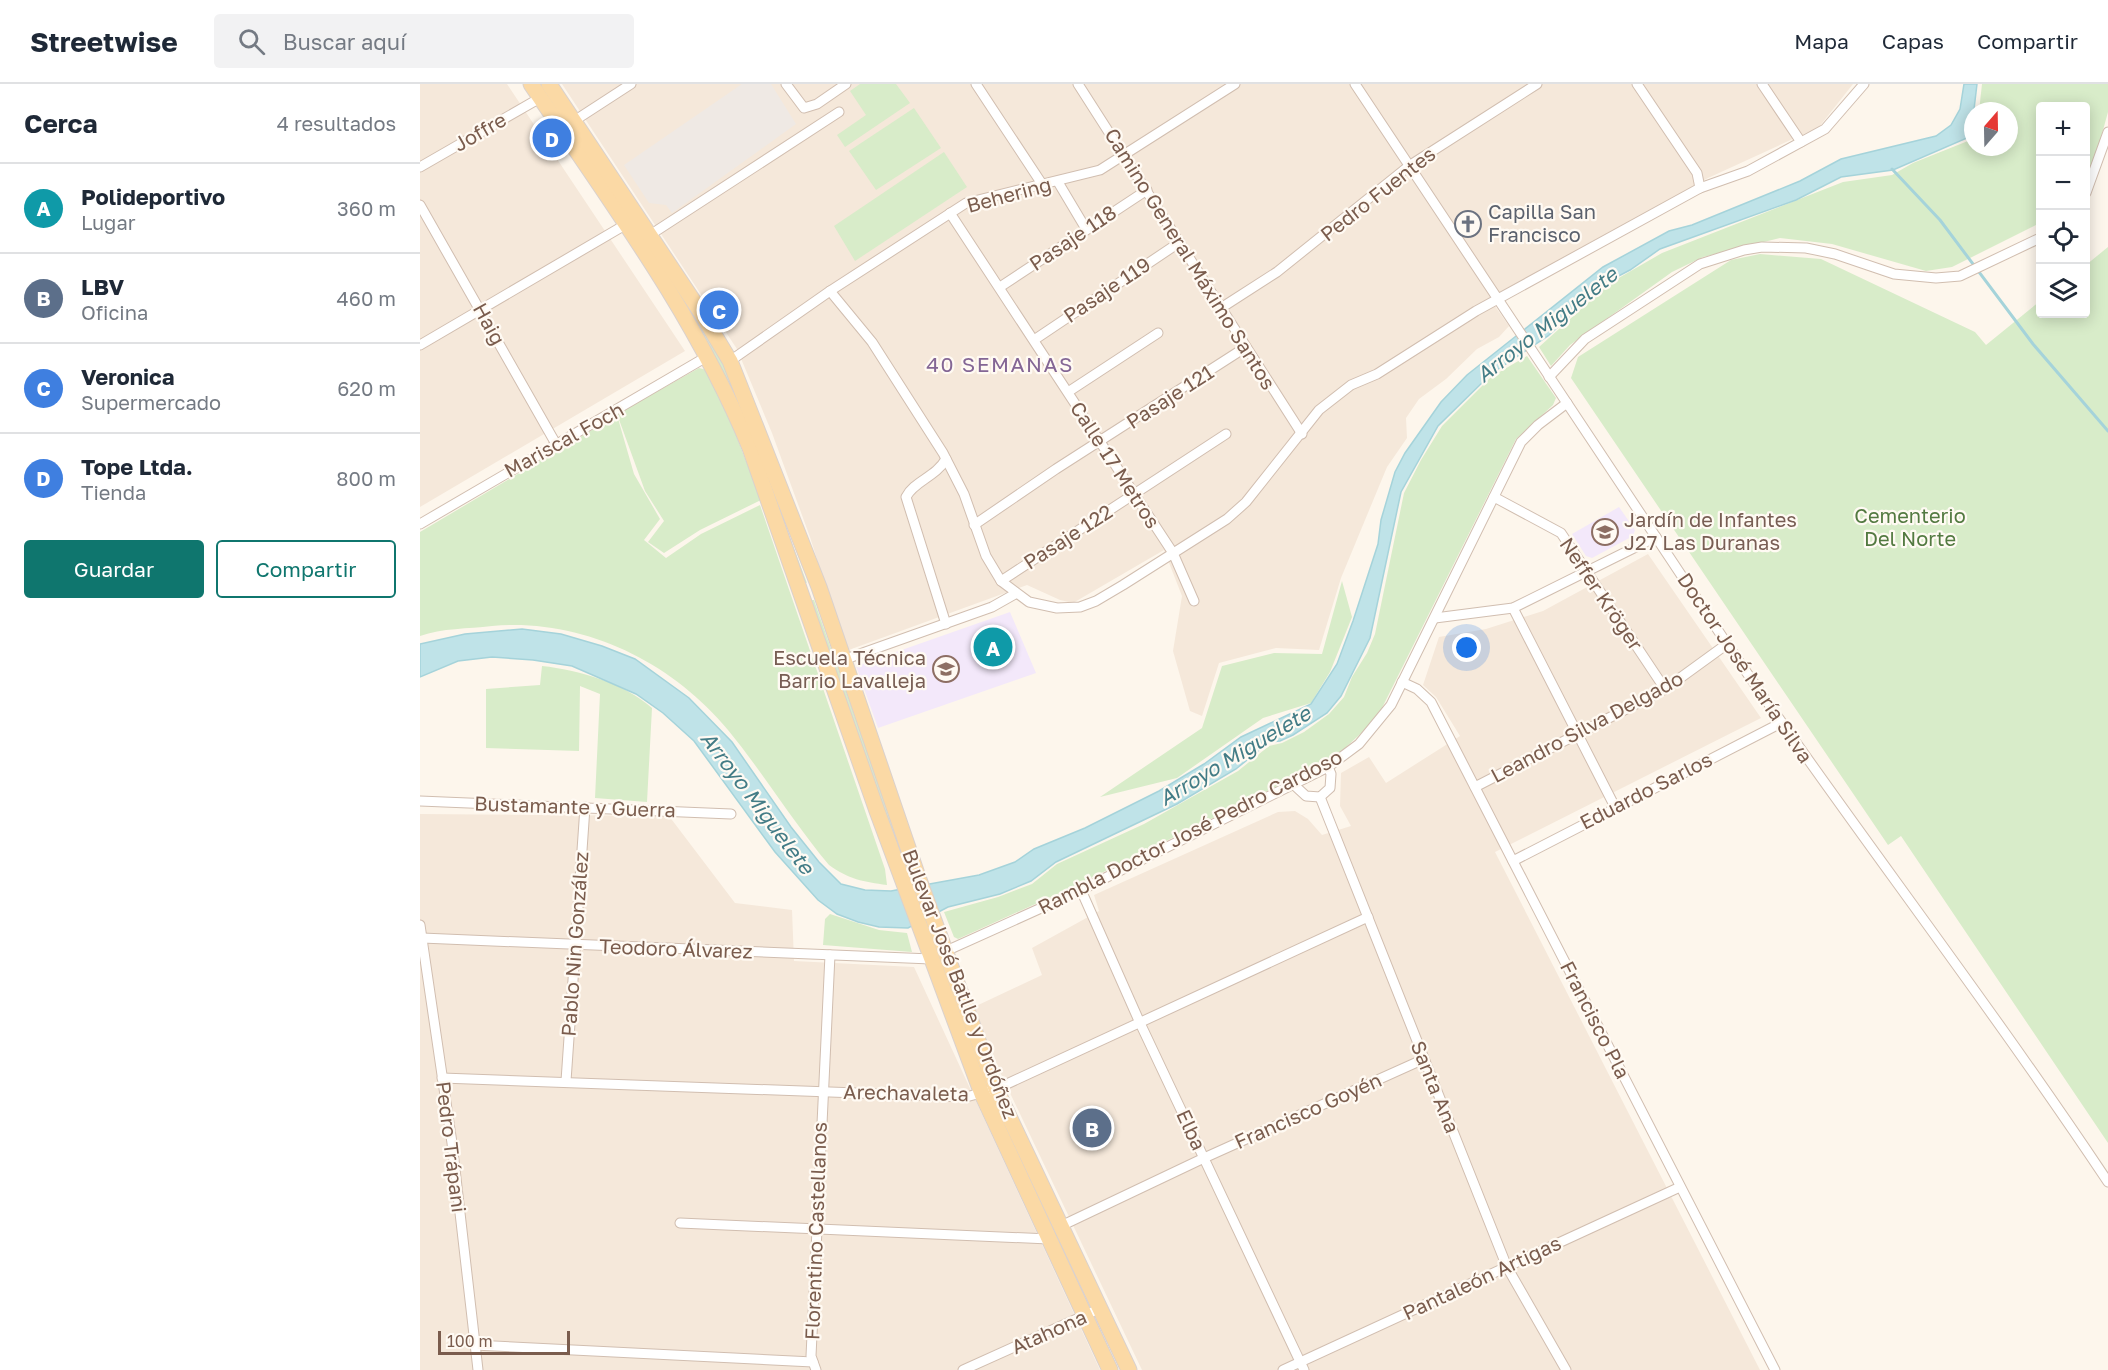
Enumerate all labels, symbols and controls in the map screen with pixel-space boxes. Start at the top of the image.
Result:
search box [214,14,634,68]
text: Streetwise [30,25,178,58]
icon: search [235,25,268,58]
text: Buscar aquí [283,28,406,55]
text: Mapa [1794,28,1849,54]
text: Capas [1882,28,1944,54]
text: Compartir [1977,28,2078,54]
north arrow [1964,102,2018,156]
map controls [2036,102,2090,318]
button: + [2036,102,2090,156]
street label: Joffre [449,107,510,156]
text: Cerca [24,108,98,139]
text: 4 resultados [277,111,396,135]
pin: D [532,116,572,160]
street label: Camino General Máximo Santos [1100,123,1281,394]
street label: Pedro Fuentes [1315,141,1440,246]
button: − [2036,156,2090,210]
street label: Behering [964,171,1054,217]
text: Polideportivo [81,183,225,210]
text: A [36,196,51,220]
text: 360 m [337,196,396,220]
street label: Pasaje 118 [1024,199,1120,275]
place label: Capilla San Francisco [1488,199,1596,246]
church icon: Capilla San Francisco [1453,209,1483,239]
text: Lugar [81,210,136,234]
button: locate [2036,210,2090,264]
street label: Pasaje 119 [1058,251,1154,327]
water label: Arroyo Miguelete [1470,260,1624,388]
button: layers [2036,264,2090,318]
text: LBV [81,273,124,300]
text: B [36,286,51,310]
text: 460 m [337,286,396,310]
pin: C [700,288,738,332]
street label: Haig [469,298,511,349]
text: Oficina [81,300,148,324]
district label: 40 SEMANAS [926,351,1074,377]
street label: Pasaje 121 [1121,359,1218,433]
text: Veronica [81,363,174,390]
text: C [36,376,51,400]
text: 620 m [337,376,396,400]
text: Supermercado [81,390,221,414]
street label: Mariscal Foch [500,396,627,482]
street label: Calle 17 Metros [1066,397,1166,532]
text: Tope Ltda. [81,453,193,480]
text: D [36,466,51,490]
text: 800 m [336,466,396,490]
text: Tienda [81,480,146,504]
street label: Pasaje 122 [1019,499,1116,574]
park label: Cementerio Del Norte [1854,503,1966,550]
place label: Jardín de Infantes J27 Las Duranas [1624,507,1797,554]
school or university icon: Jardín de Infantes J27 Las Duranas [1590,517,1620,547]
street label: Neffer Kröger [1555,533,1648,654]
button: Guardar [24,540,204,598]
button: Compartir [216,540,396,598]
street label: Doctor José María Silva [1673,568,1818,767]
pin: A [974,624,1012,670]
your location [1452,633,1481,662]
place label: Escuela Técnica Barrio Lavalleja [773,645,926,692]
school or university icon: Escuela Técnica Barrio Lavalleja [931,654,961,684]
street label: Leandro Silva Delgado [1486,665,1687,787]
water label: Arroyo Miguelete [1154,699,1317,811]
water label: Arroyo Miguelete [696,726,821,881]
street label: Rambla Doctor José Pedro Cardoso [1033,744,1346,919]
street label: Eduardo Sarlos [1575,746,1716,834]
street label: Bustamante y Guerra [474,790,676,822]
street label: Bulevar José Batlle y Ordóñez [898,846,1023,1122]
street label: Pablo Nin González [556,851,592,1037]
street label: Teodoro Álvarez [599,933,753,963]
street label: Francisco Pla [1556,957,1636,1082]
street label: Santa Ana [1407,1037,1465,1136]
street label: Francisco Goyén [1230,1067,1385,1153]
street label: Arechavaleta [843,1079,969,1105]
street label: Pedro Trápani [432,1080,472,1214]
street label: Elba [1172,1105,1212,1154]
pin: B [1072,1106,1112,1150]
street label: Florentino Castellanos [799,1122,831,1340]
street label: Pantaleón Artigas [1399,1230,1565,1324]
street label: Atahona [1007,1304,1090,1358]
scale bar [438,1328,570,1356]
text: 100 m [447,1331,493,1351]

